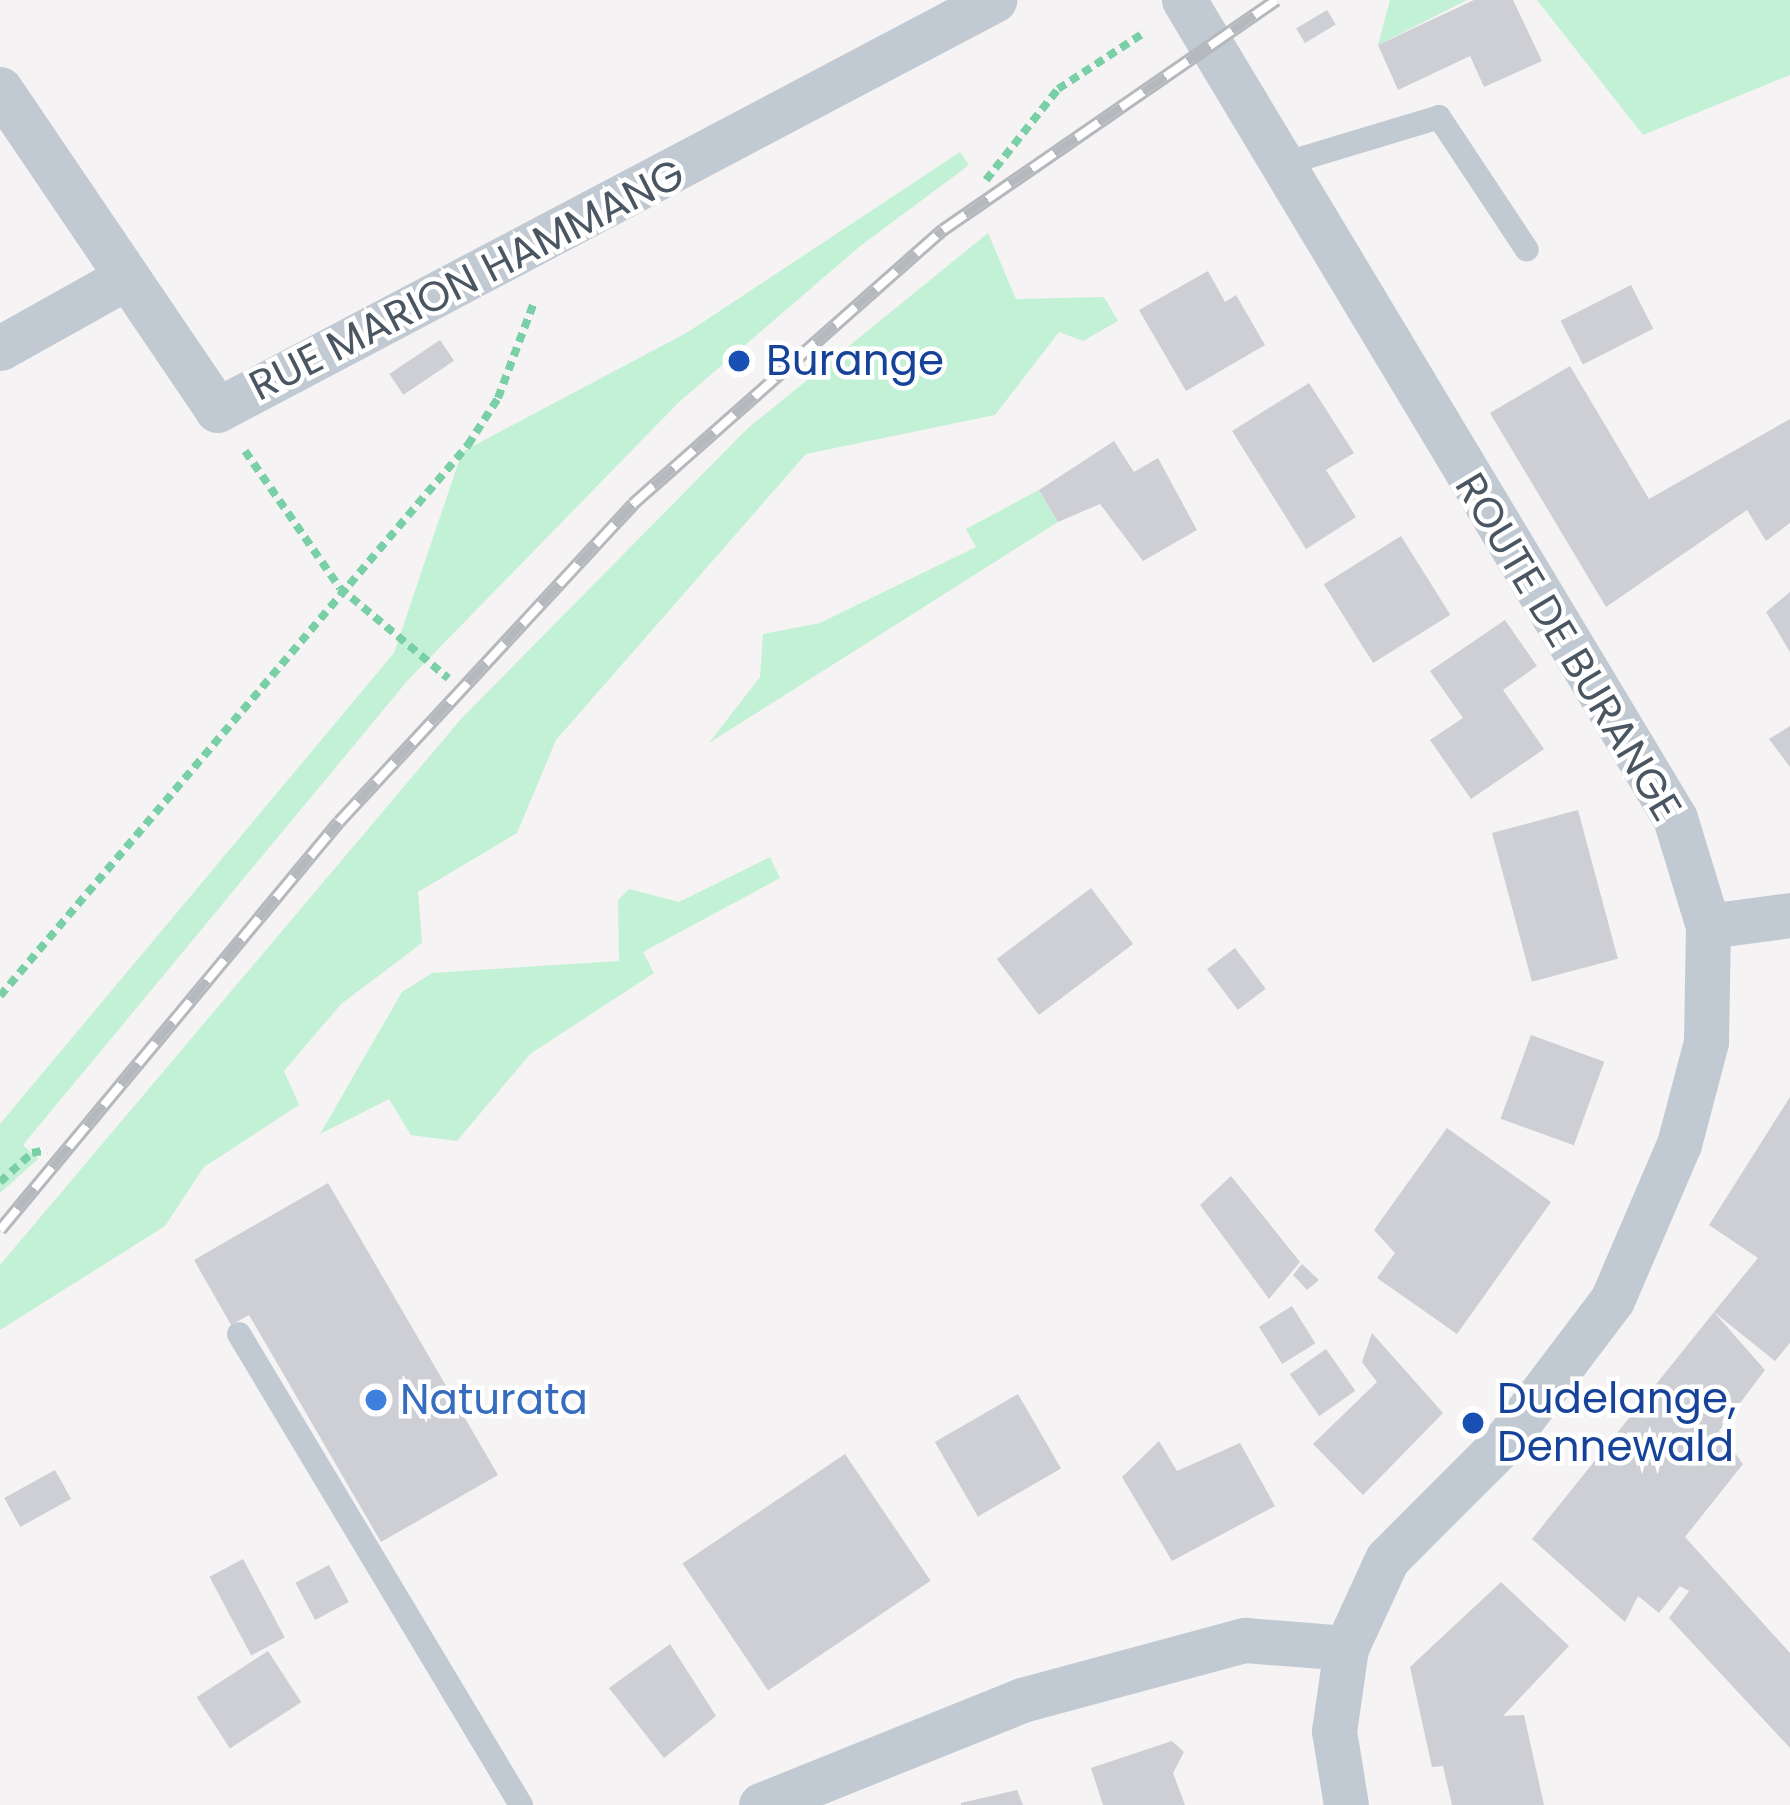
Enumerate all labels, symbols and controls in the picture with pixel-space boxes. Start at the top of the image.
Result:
street label: RUE MARION HAMMANG [241,148,693,412]
place label: Burange [766,336,944,386]
marker: Burange [723,345,755,377]
street label: ROUTE DE BURANGE [1444,464,1692,830]
place label: Dudelange, Dennewald [1497,1374,1736,1472]
place label: Naturata [400,1375,588,1425]
marker: Naturata [363,1387,389,1413]
marker: Dudelange, Dennewald [1460,1410,1486,1436]

